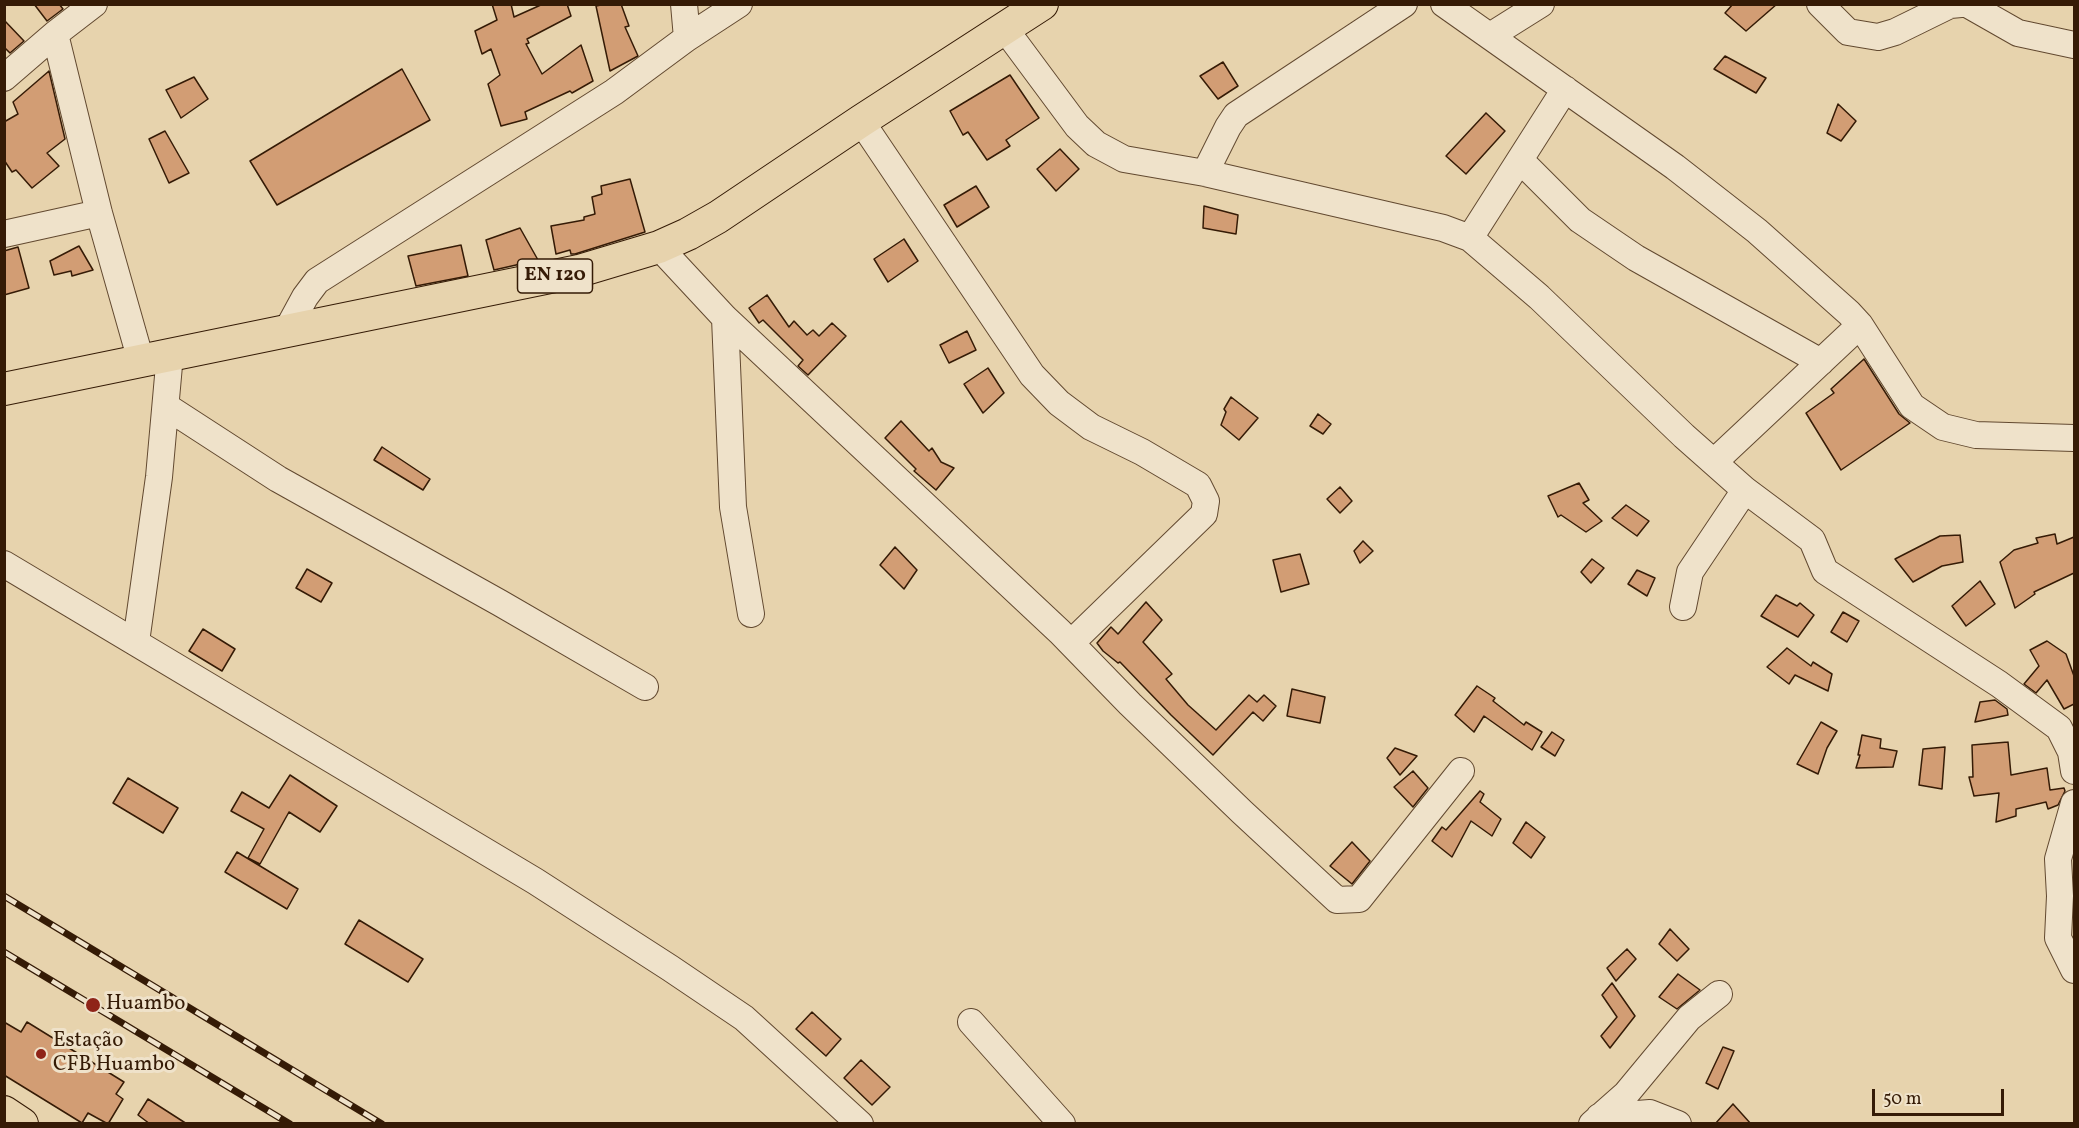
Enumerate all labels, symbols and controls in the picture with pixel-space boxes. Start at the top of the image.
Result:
road number: EN 120 [518,259,592,293]
place label: Huambo [106,992,185,1018]
marker: Huambo [84,996,102,1014]
place label: Estação CFB Huambo [53,1029,175,1079]
marker: Estação CFB Huambo [34,1047,48,1061]
scale bar [1875,1077,2007,1115]
text: 50 m [1883,1087,1922,1112]

